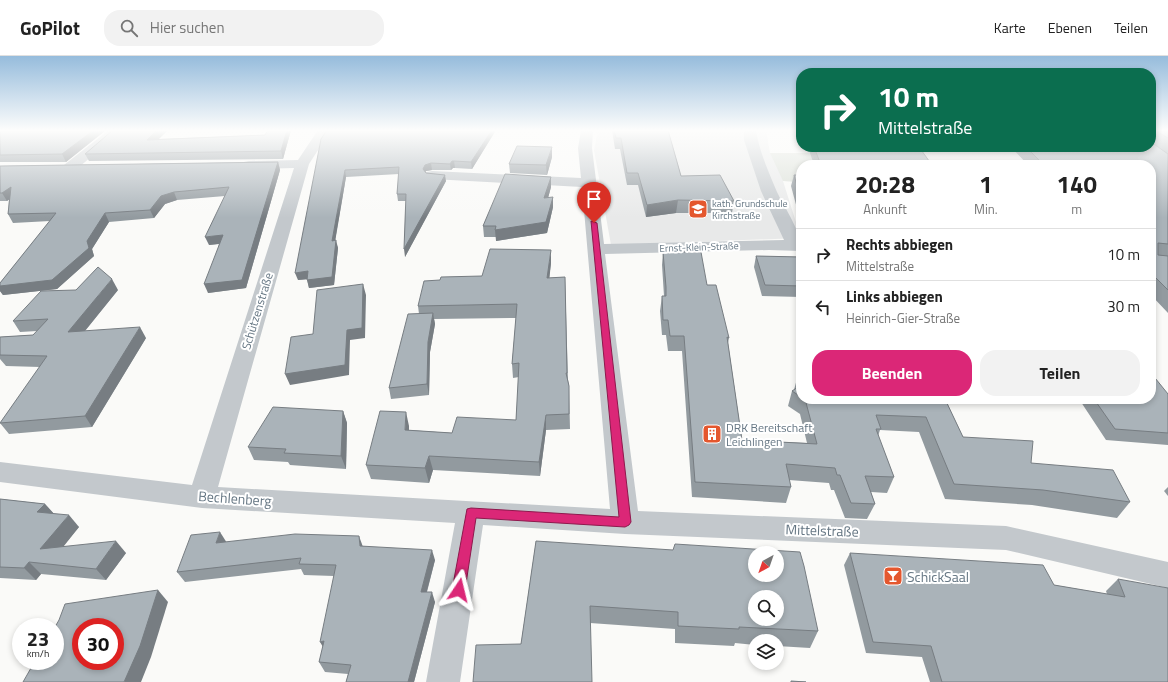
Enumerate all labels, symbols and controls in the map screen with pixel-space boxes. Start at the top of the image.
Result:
search box [104,10,384,46]
text: GoPilot [20,13,80,42]
text: Hier suchen [150,16,225,39]
icon: search [118,17,140,39]
text: Karte [994,17,1026,38]
text: Ebenen [1048,17,1092,38]
text: Teilen [1114,17,1148,38]
text: 10 m [878,75,939,118]
icon: right [812,84,864,136]
text: Mittelstraße [878,114,972,141]
text: 20:28 [855,166,915,202]
text: 1 [979,166,993,202]
text: 140 [1057,166,1097,202]
pin [577,182,611,223]
icon: arrive [583,188,605,210]
place label: kath. Grundschule Kirchstraße [712,196,788,223]
school or university icon: kath. Grundschule Kirchstraße [687,198,709,220]
text: Ankunft [863,199,907,219]
text: Min. [974,199,998,219]
text: m [1071,199,1082,219]
text: Rechts abbiegen [846,233,953,256]
street label: Ernst-Klein-Straße [659,238,739,256]
text: 10 m [1107,243,1140,266]
icon: right [812,244,834,266]
text: Mittelstraße [846,256,914,276]
street label: Schützenstraße [236,270,278,352]
text: Links abbiegen [846,285,943,308]
text: 30 m [1107,295,1140,318]
icon: left [812,296,834,318]
text: Heinrich-Gier-Straße [846,308,960,328]
button: Beenden [812,350,972,396]
button: Teilen [980,350,1140,396]
place label: DRK Bereitschaft Leichlingen [726,418,813,451]
building icon: DRK Bereitschaft Leichlingen [701,423,723,445]
street label: Bechlenberg [198,485,272,511]
street label: Mittelstraße [785,518,859,542]
north arrow [748,546,784,582]
map controls [748,546,784,670]
bar icon: SchickSaal [882,565,904,587]
place label: SchickSaal [907,566,969,587]
position arrow [438,569,480,611]
button: search [748,590,784,626]
speed limit sign: 30 [72,618,124,670]
text: 23 [27,623,49,654]
button: layers [748,634,784,670]
text: km/h [27,646,49,661]

